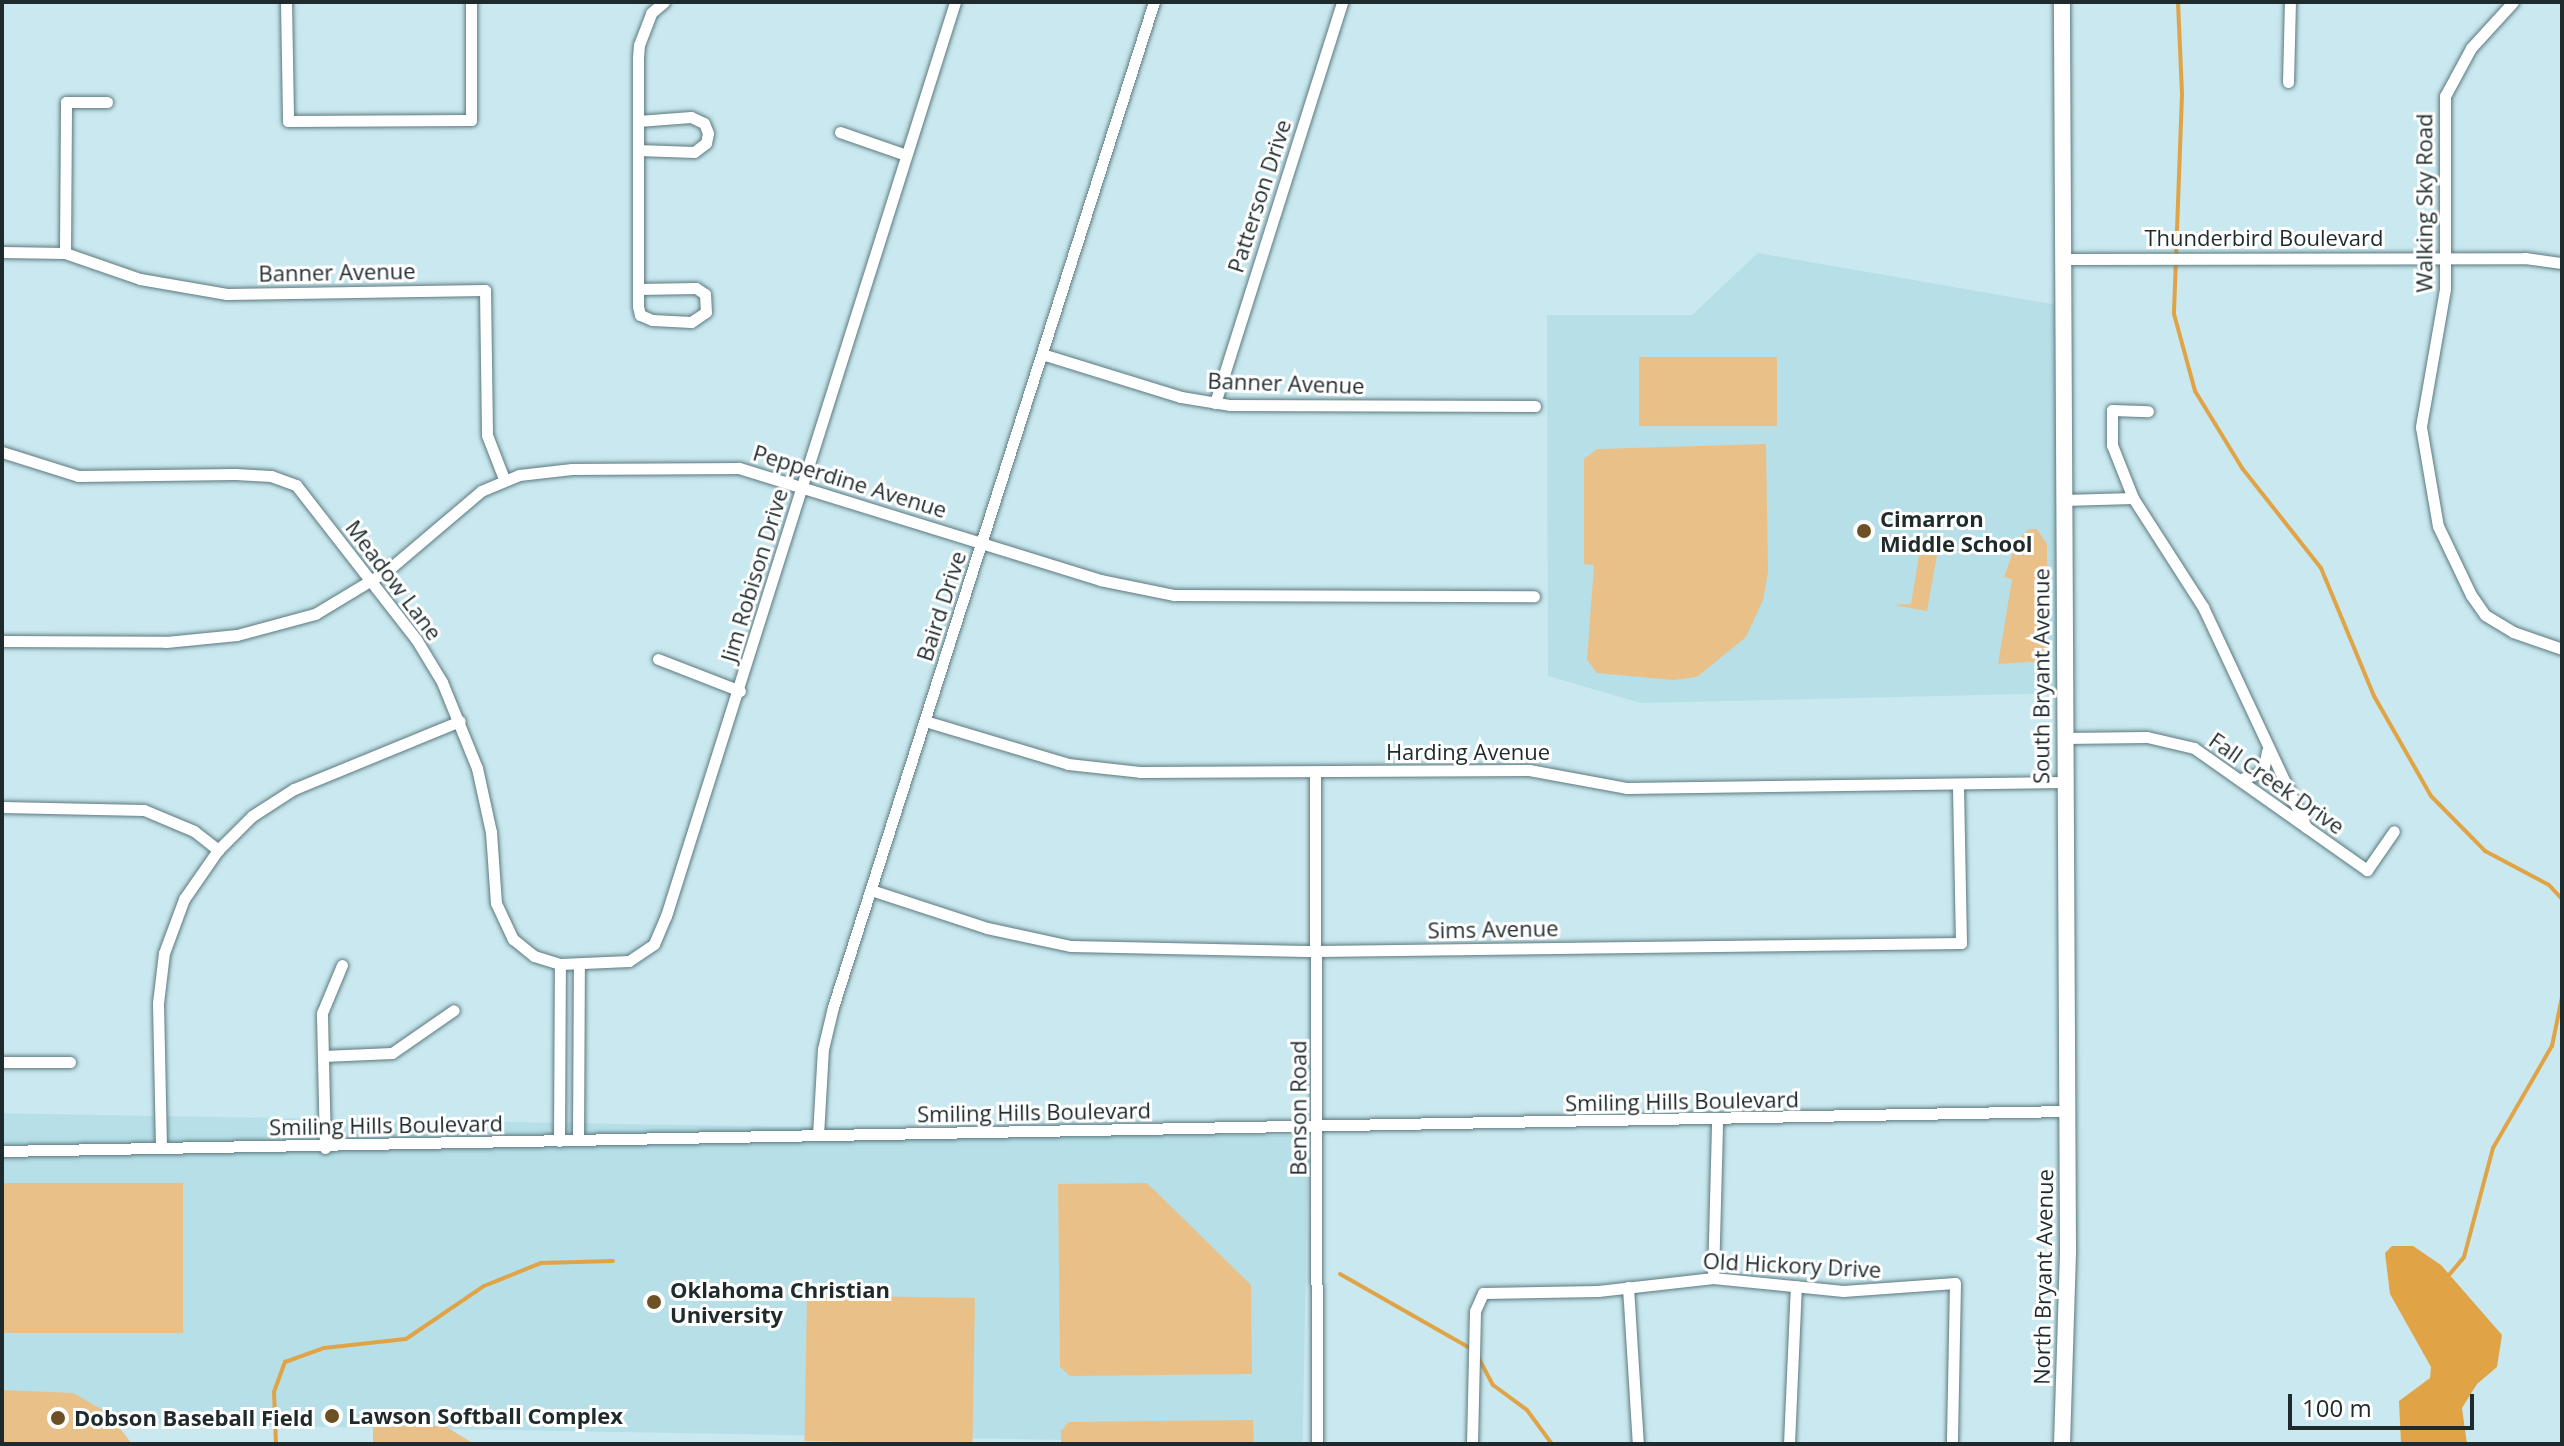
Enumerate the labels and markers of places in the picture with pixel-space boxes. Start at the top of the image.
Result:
place label: Cimarron Middle School [1880,505,2033,556]
marker: Cimarron Middle School [1855,522,1873,540]
place label: Oklahoma Christian University [670,1276,890,1328]
marker: Oklahoma Christian University [645,1293,663,1311]
place label: Lawson Softball Complex [348,1403,623,1429]
place label: Dobson Baseball Field [74,1405,313,1431]
marker: Lawson Softball Complex [323,1407,341,1425]
marker: Dobson Baseball Field [49,1409,67,1427]

